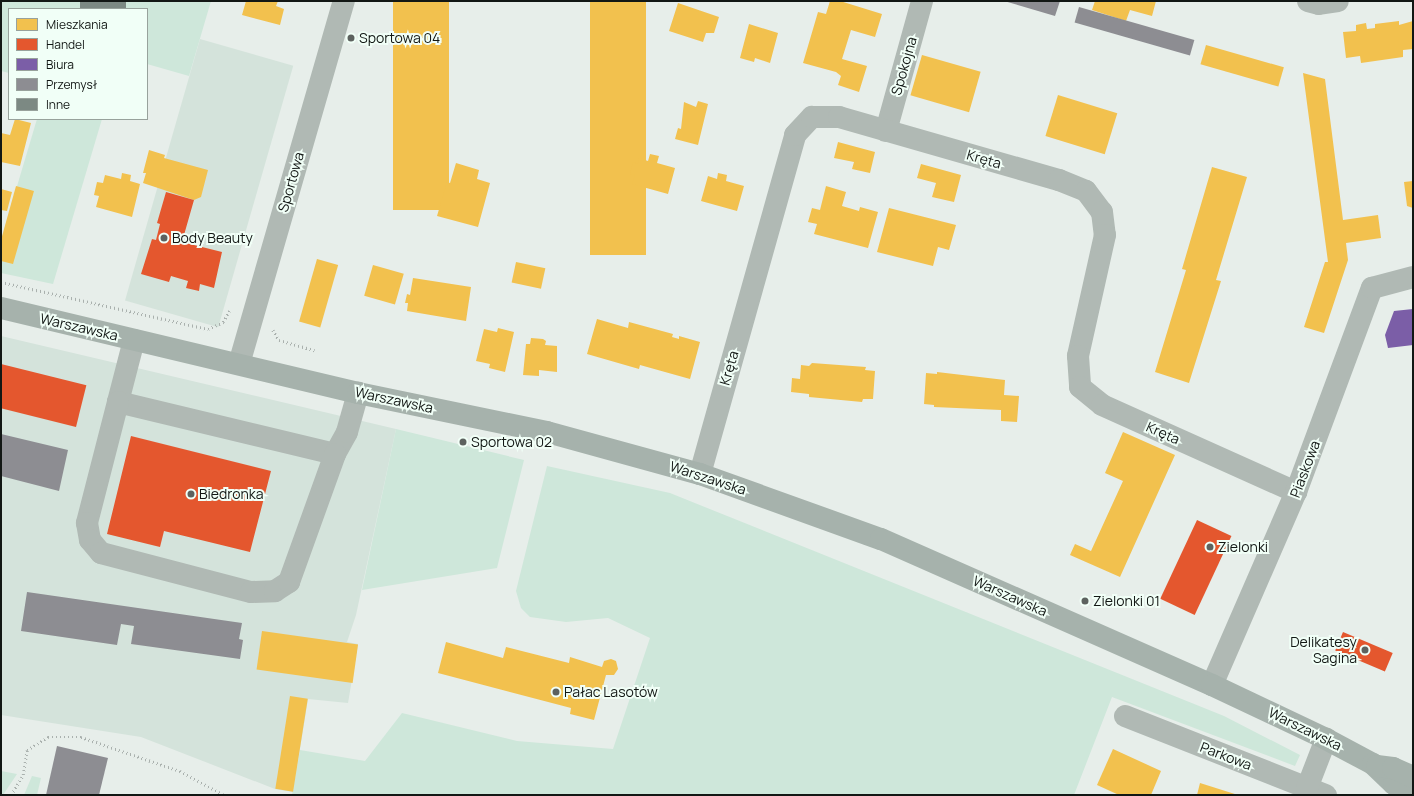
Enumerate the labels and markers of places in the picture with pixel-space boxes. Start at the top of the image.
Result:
place label: Sportowa 04 [359,30,440,46]
marker: Sportowa 04 [346,33,356,43]
place label: Body Beauty [172,230,253,246]
marker: Body Beauty [159,233,169,243]
place label: Sportowa 02 [471,434,552,450]
marker: Sportowa 02 [458,437,468,447]
place label: Biedronka [199,486,264,502]
marker: Biedronka [186,489,196,499]
place label: Zielonki [1218,539,1268,555]
marker: Zielonki [1205,542,1215,552]
place label: Zielonki 01 [1093,593,1160,609]
marker: Zielonki 01 [1080,596,1090,606]
place label: Delikatesy Sagina [1290,634,1357,666]
marker: Delikatesy Sagina [1360,645,1370,655]
place label: Pałac Lasotów [564,684,658,700]
marker: Pałac Lasotów [551,687,561,697]

